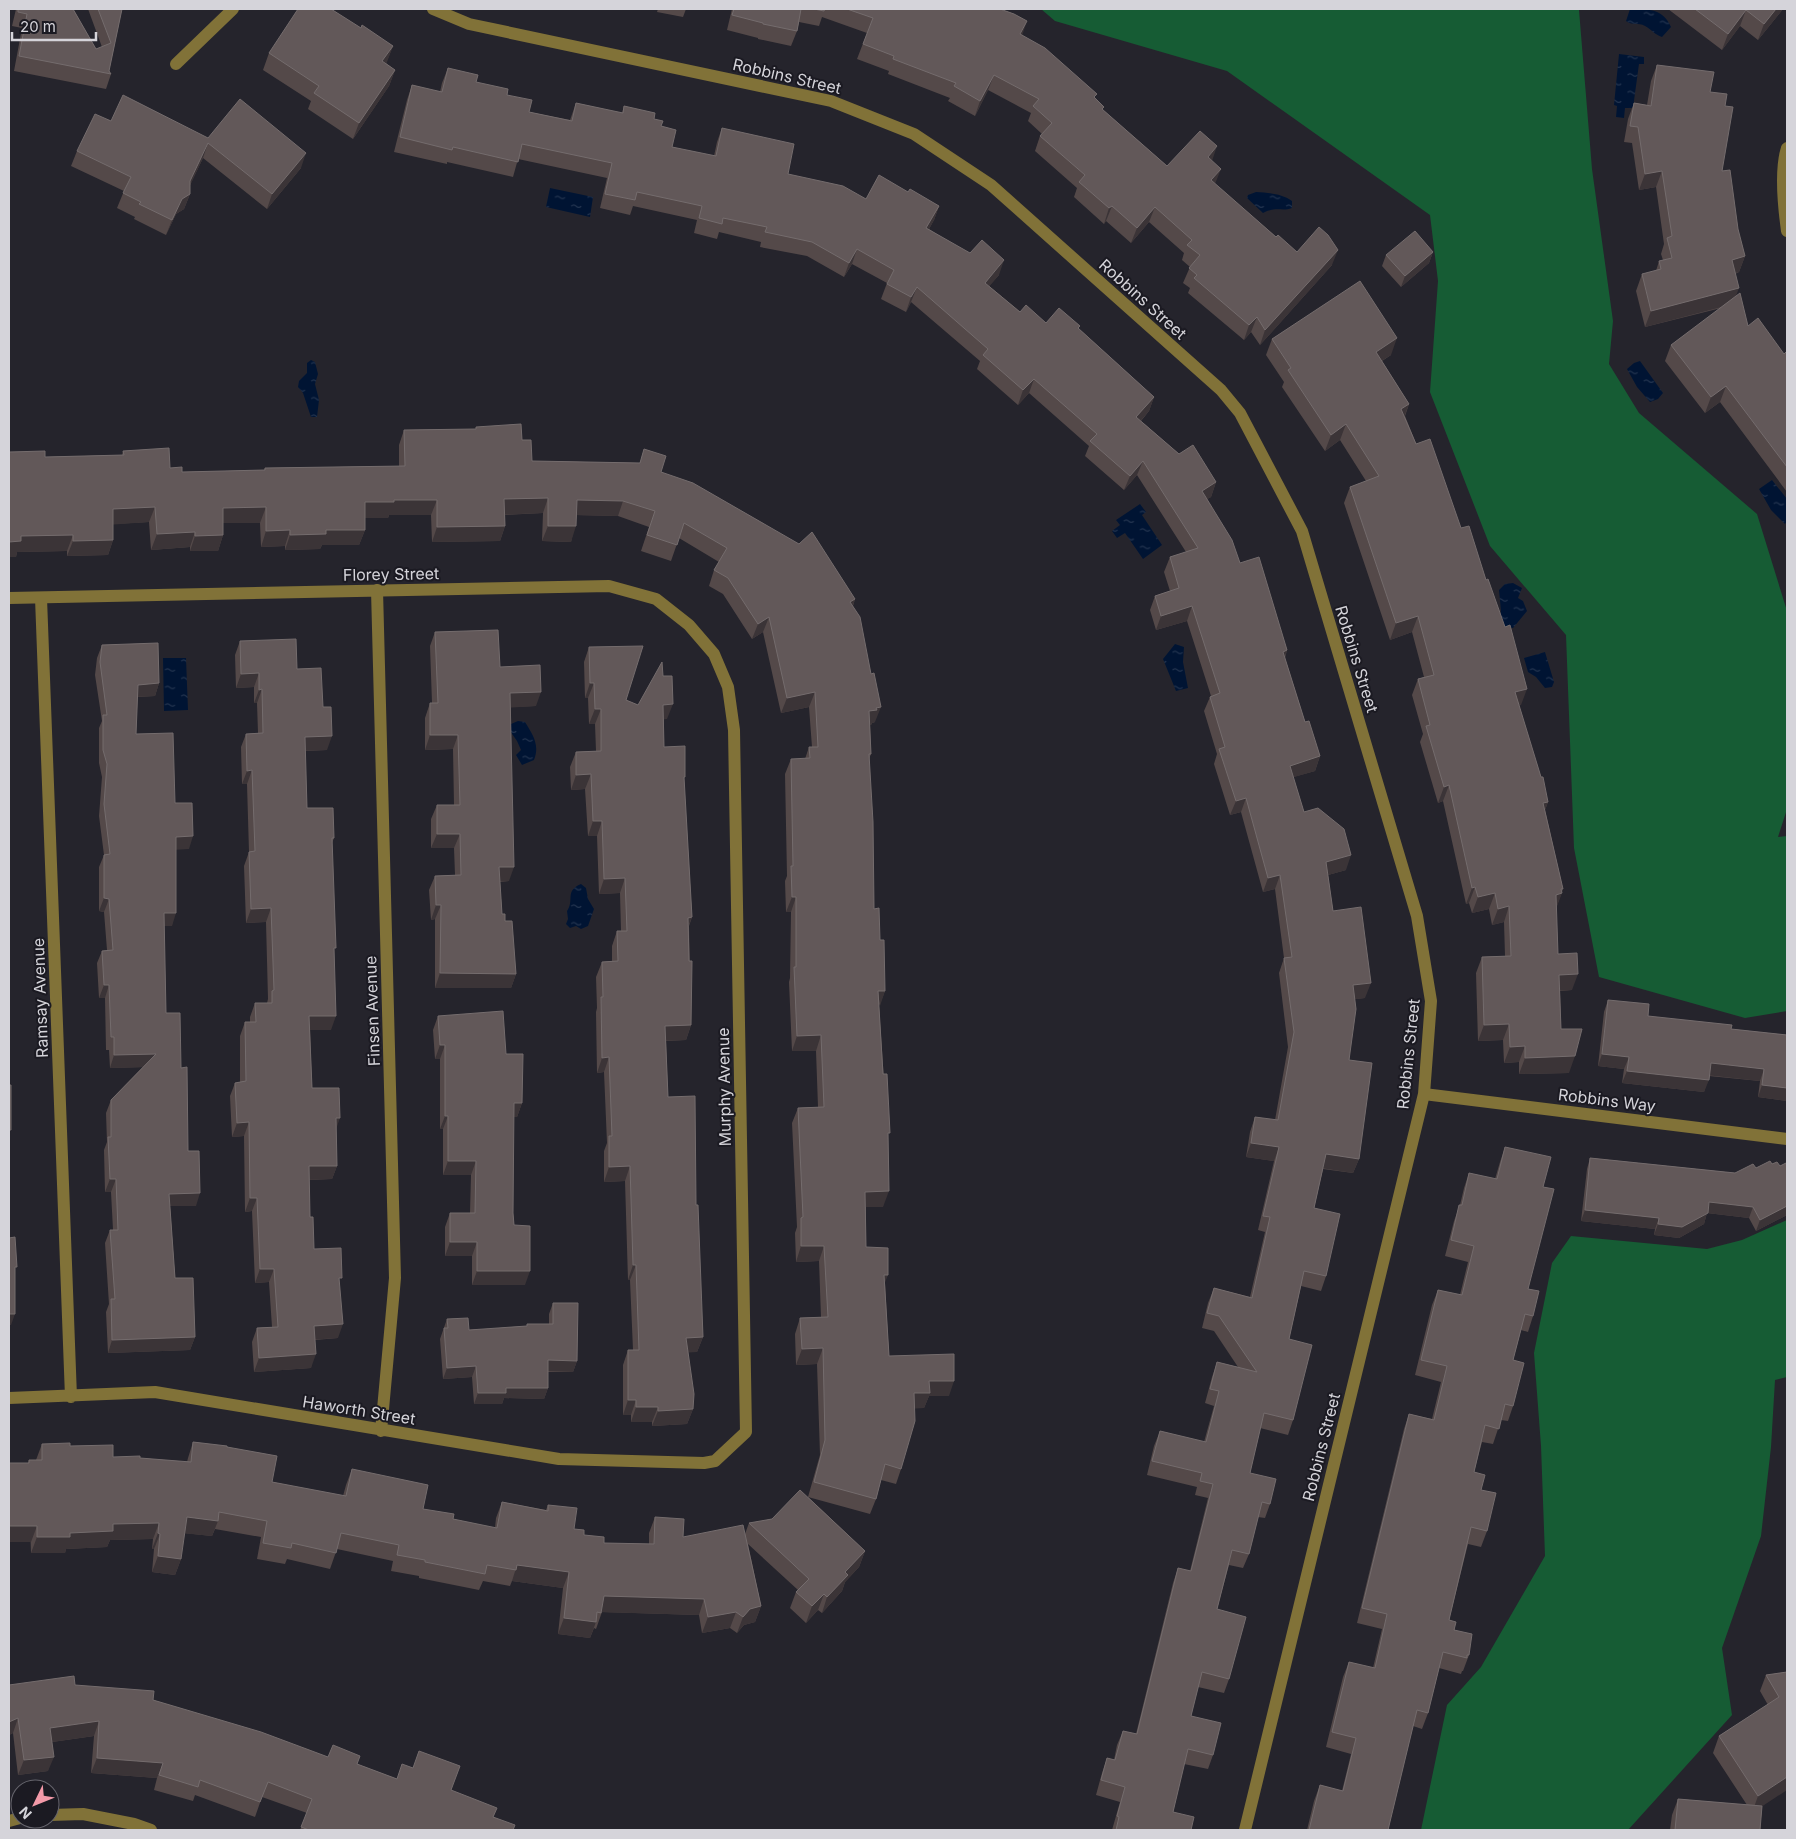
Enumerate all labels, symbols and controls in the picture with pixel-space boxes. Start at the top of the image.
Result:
scale bar [12,10,96,42]
text: 20 m [20,17,56,36]
street label: Robbins Street [731,54,843,98]
street label: Robbins Street [1095,255,1191,343]
street label: Florey Street [343,563,439,585]
street label: Robbins Street [1331,603,1383,715]
street label: Ramsay Avenue [28,938,52,1058]
street label: Finsen Avenue [360,955,384,1067]
street label: Robbins Street [1392,998,1424,1110]
street label: Murphy Avenue [713,1027,735,1147]
street label: Robbins Way [1557,1084,1657,1116]
street label: Haworth Street [301,1391,417,1429]
street label: Robbins Street [1298,1391,1344,1503]
north arrow [10,1779,60,1829]
text: N [15,1804,35,1823]

